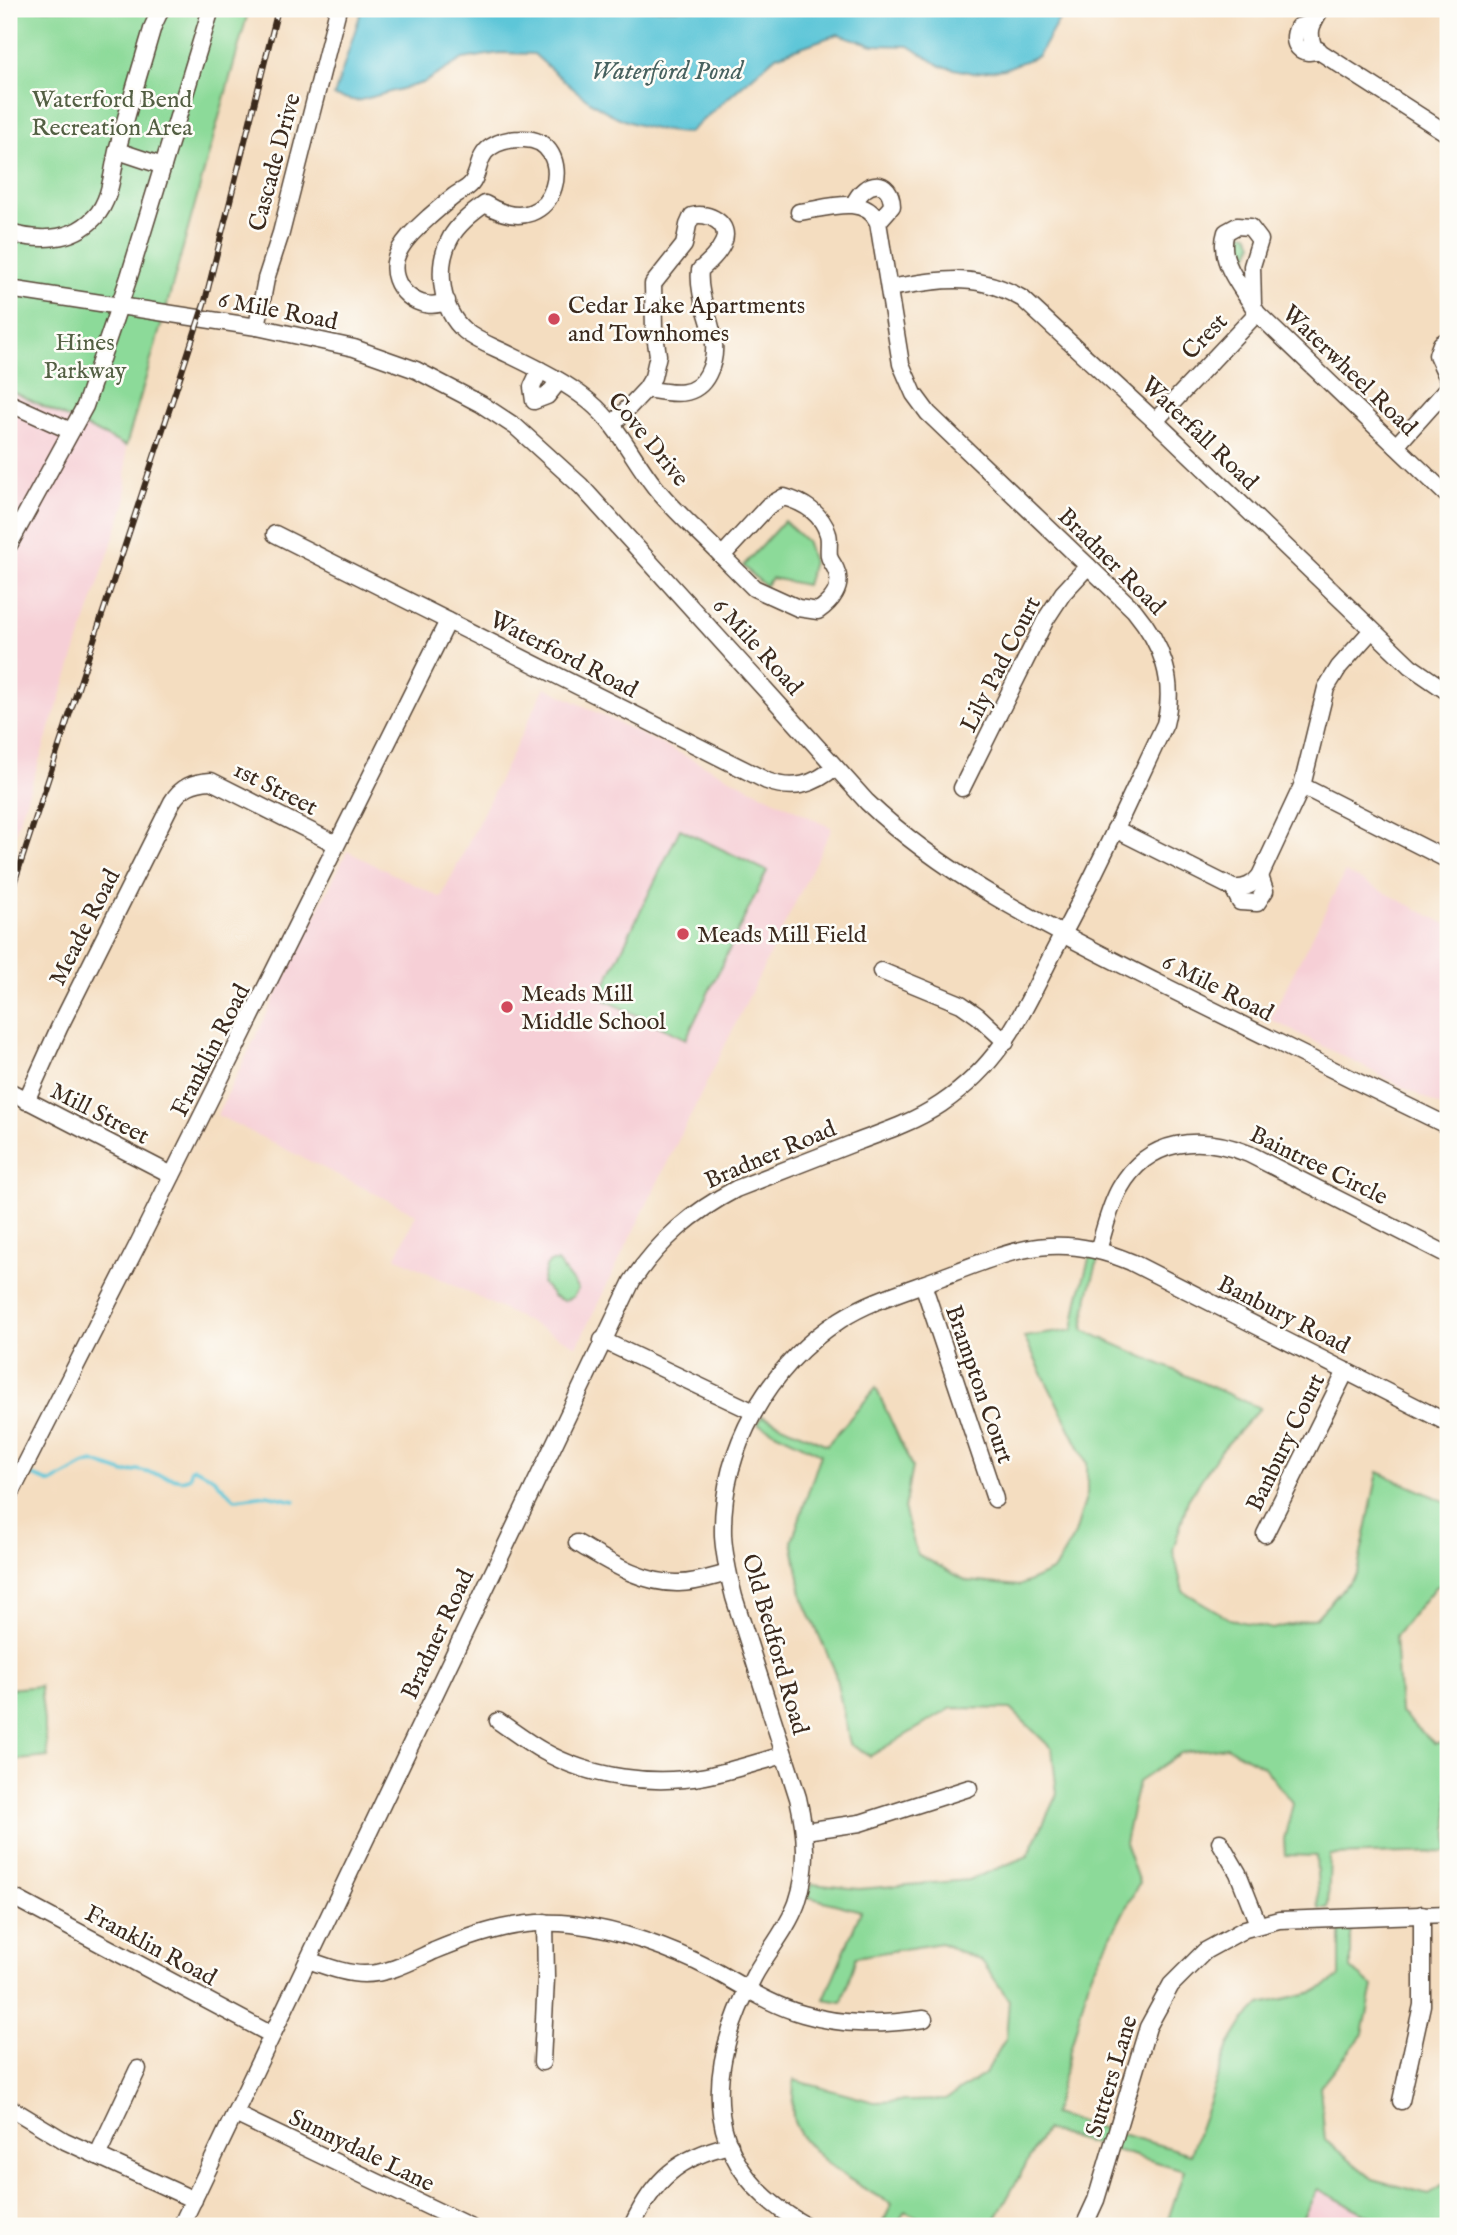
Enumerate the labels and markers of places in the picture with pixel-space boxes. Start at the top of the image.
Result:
place label: Cedar Lake Apartments and Townhomes [568,291,805,350]
marker: Cedar Lake Apartments and Townhomes [546,311,562,327]
place label: Meads Mill Field [697,920,867,951]
marker: Meads Mill Field [675,926,691,942]
place label: Meads Mill Middle School [521,979,666,1038]
marker: Meads Mill Middle School [499,999,515,1015]

